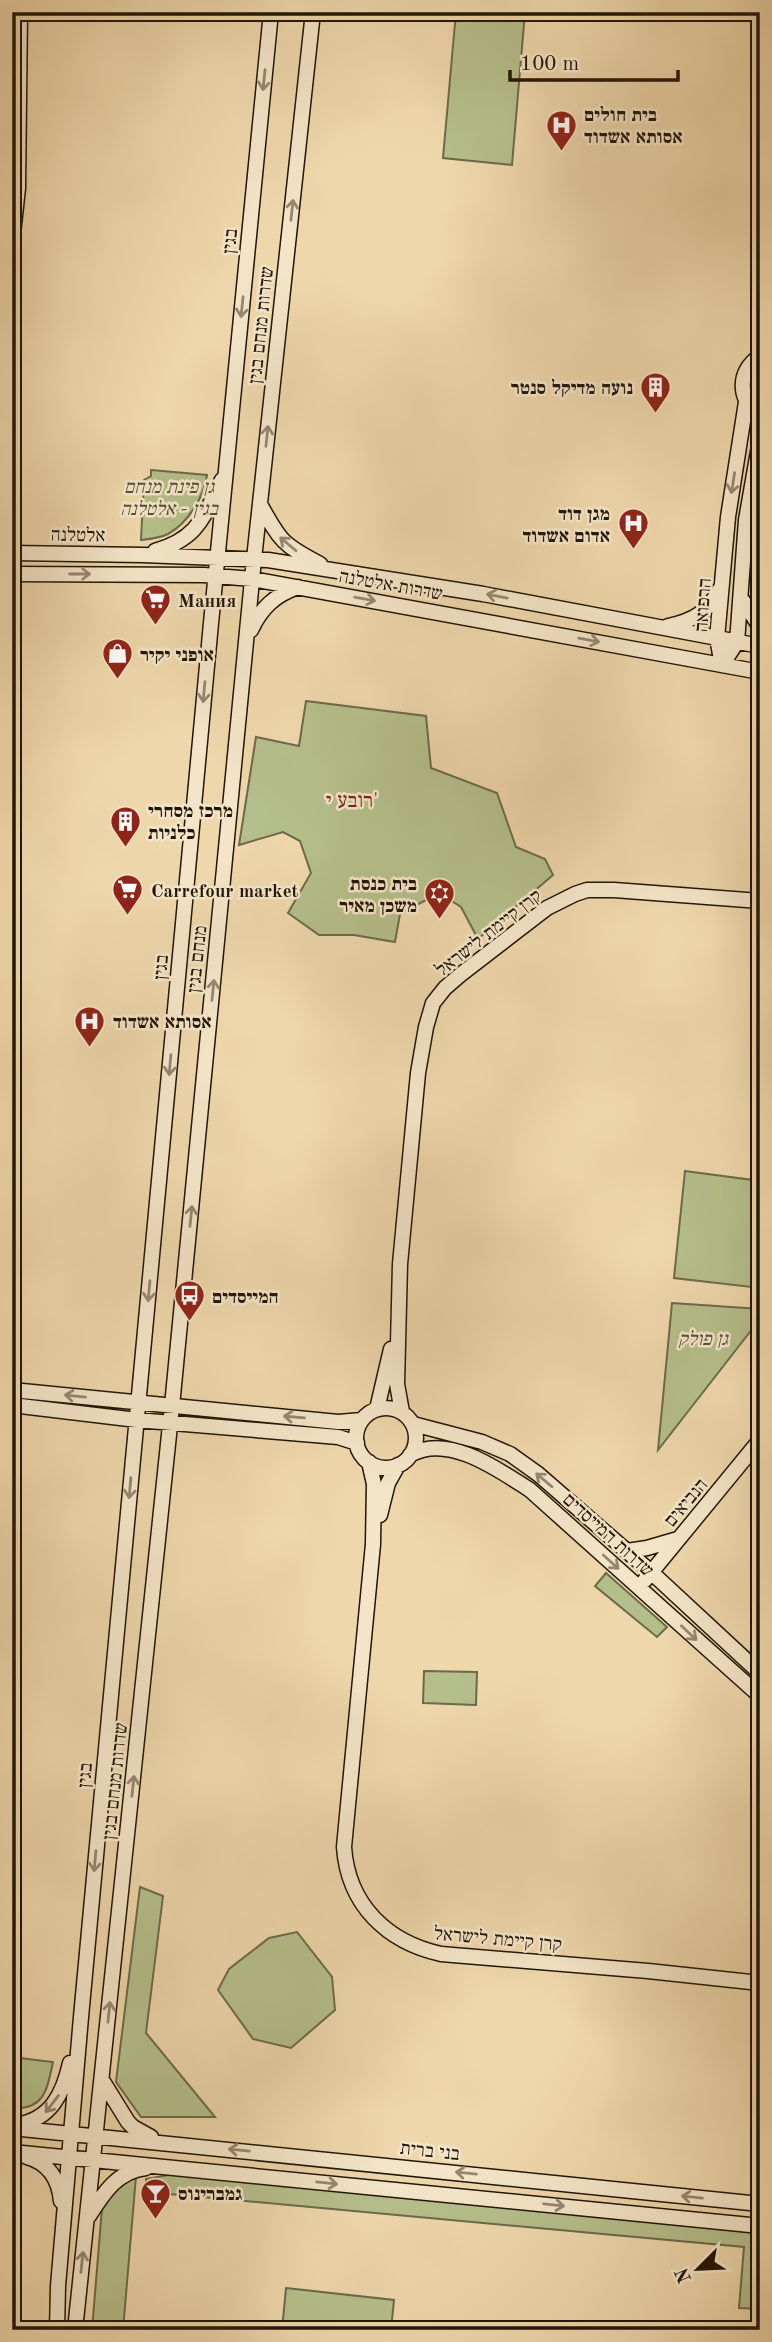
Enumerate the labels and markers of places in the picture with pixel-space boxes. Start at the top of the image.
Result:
place label: בית חולים אסותא אשדוד [584,105,683,148]
hospital icon: בית חולים אסותא אשדוד [544,108,578,152]
building icon: נועה מדיקל סנטר [639,370,673,414]
place label: נועה מדיקל סנטר [511,378,633,399]
place label: מגן דוד אדום אשדוד [523,506,610,547]
hospital icon: מגן דוד אדום אשדוד [616,507,650,551]
supermarket icon: Мания [138,583,172,627]
place label: Мания [178,593,236,612]
shop icon: אופני יקיר [100,637,134,681]
place label: אופני יקיר [140,647,214,666]
place label: מרכז מסחרי כלניות [148,803,233,844]
building icon: מרכז מסחרי כלניות [108,804,142,848]
supermarket icon: Carrefour market [111,873,145,917]
place label: בית כנסת משכן מאיר [339,876,417,917]
synagogue icon: בית כנסת משכן מאיר [423,877,457,921]
place label: Carrefour market [151,883,299,902]
hospital icon: אסותא אשדוד [73,1004,107,1048]
place label: אסותא אשדוד [113,1014,212,1033]
bus stop icon: המייסדים [172,1279,206,1323]
place label: המייסדים [212,1289,279,1308]
bar icon: גמברינוס [138,2176,172,2220]
place label: גמברינוס [178,2186,242,2205]

